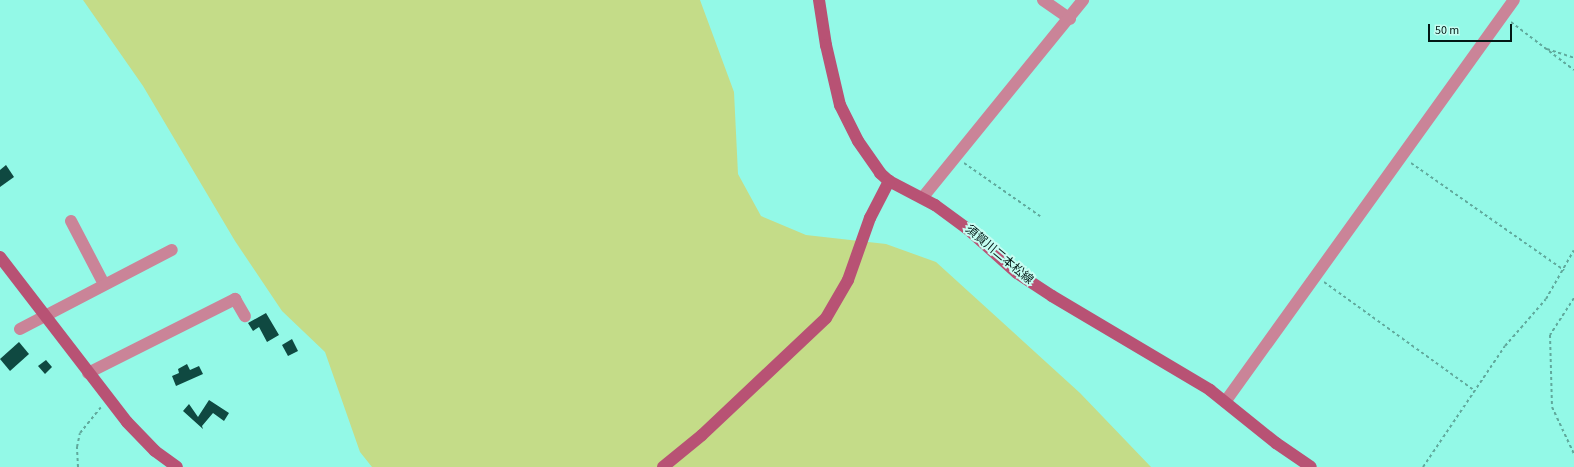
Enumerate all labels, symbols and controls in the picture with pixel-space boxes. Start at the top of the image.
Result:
scale bar [1430,16,1514,42]
text: 50 m [1435,22,1459,39]
street label: 須賀川二本松線 [962,222,1036,288]

